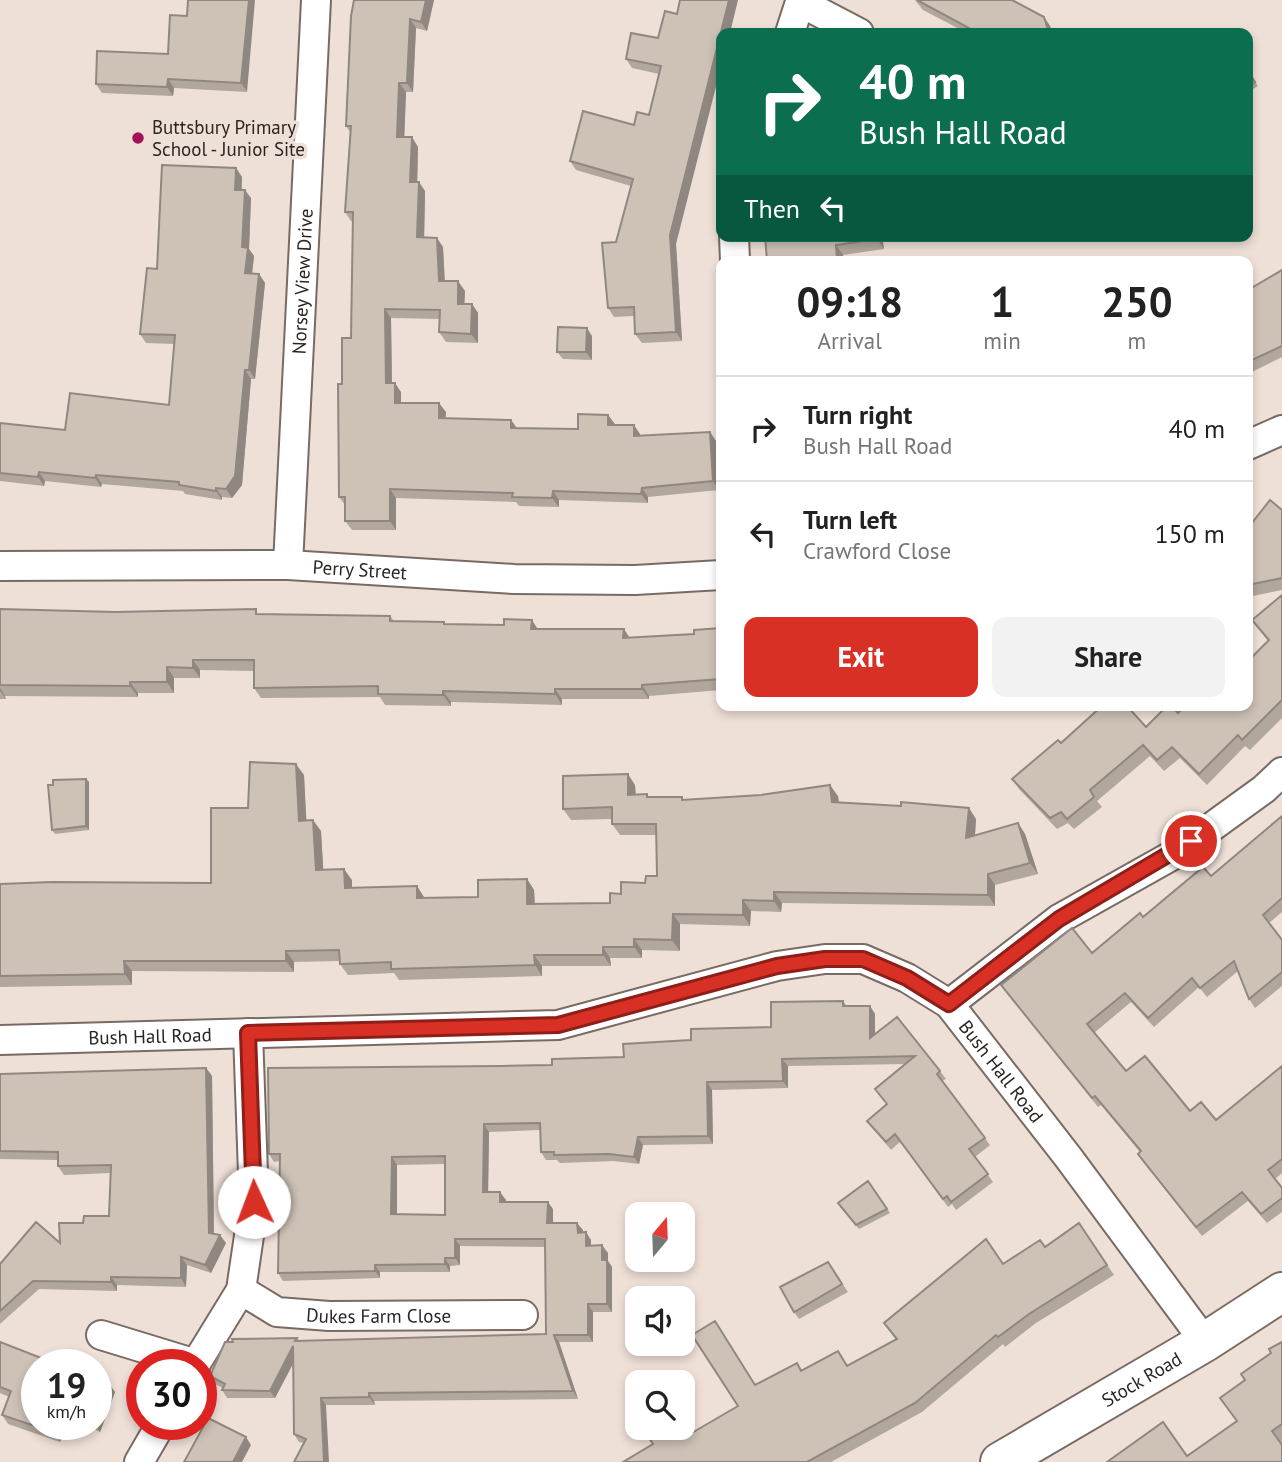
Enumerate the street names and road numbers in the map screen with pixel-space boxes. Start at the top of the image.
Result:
street label: Norsey View Drive [286,208,318,355]
street label: Perry Street [312,555,408,584]
street label: Bush Hall Road [954,1015,1049,1127]
street label: Bush Hall Road [88,1022,212,1050]
street label: Dukes Farm Close [305,1302,451,1328]
street label: Stock Road [1097,1346,1186,1412]

